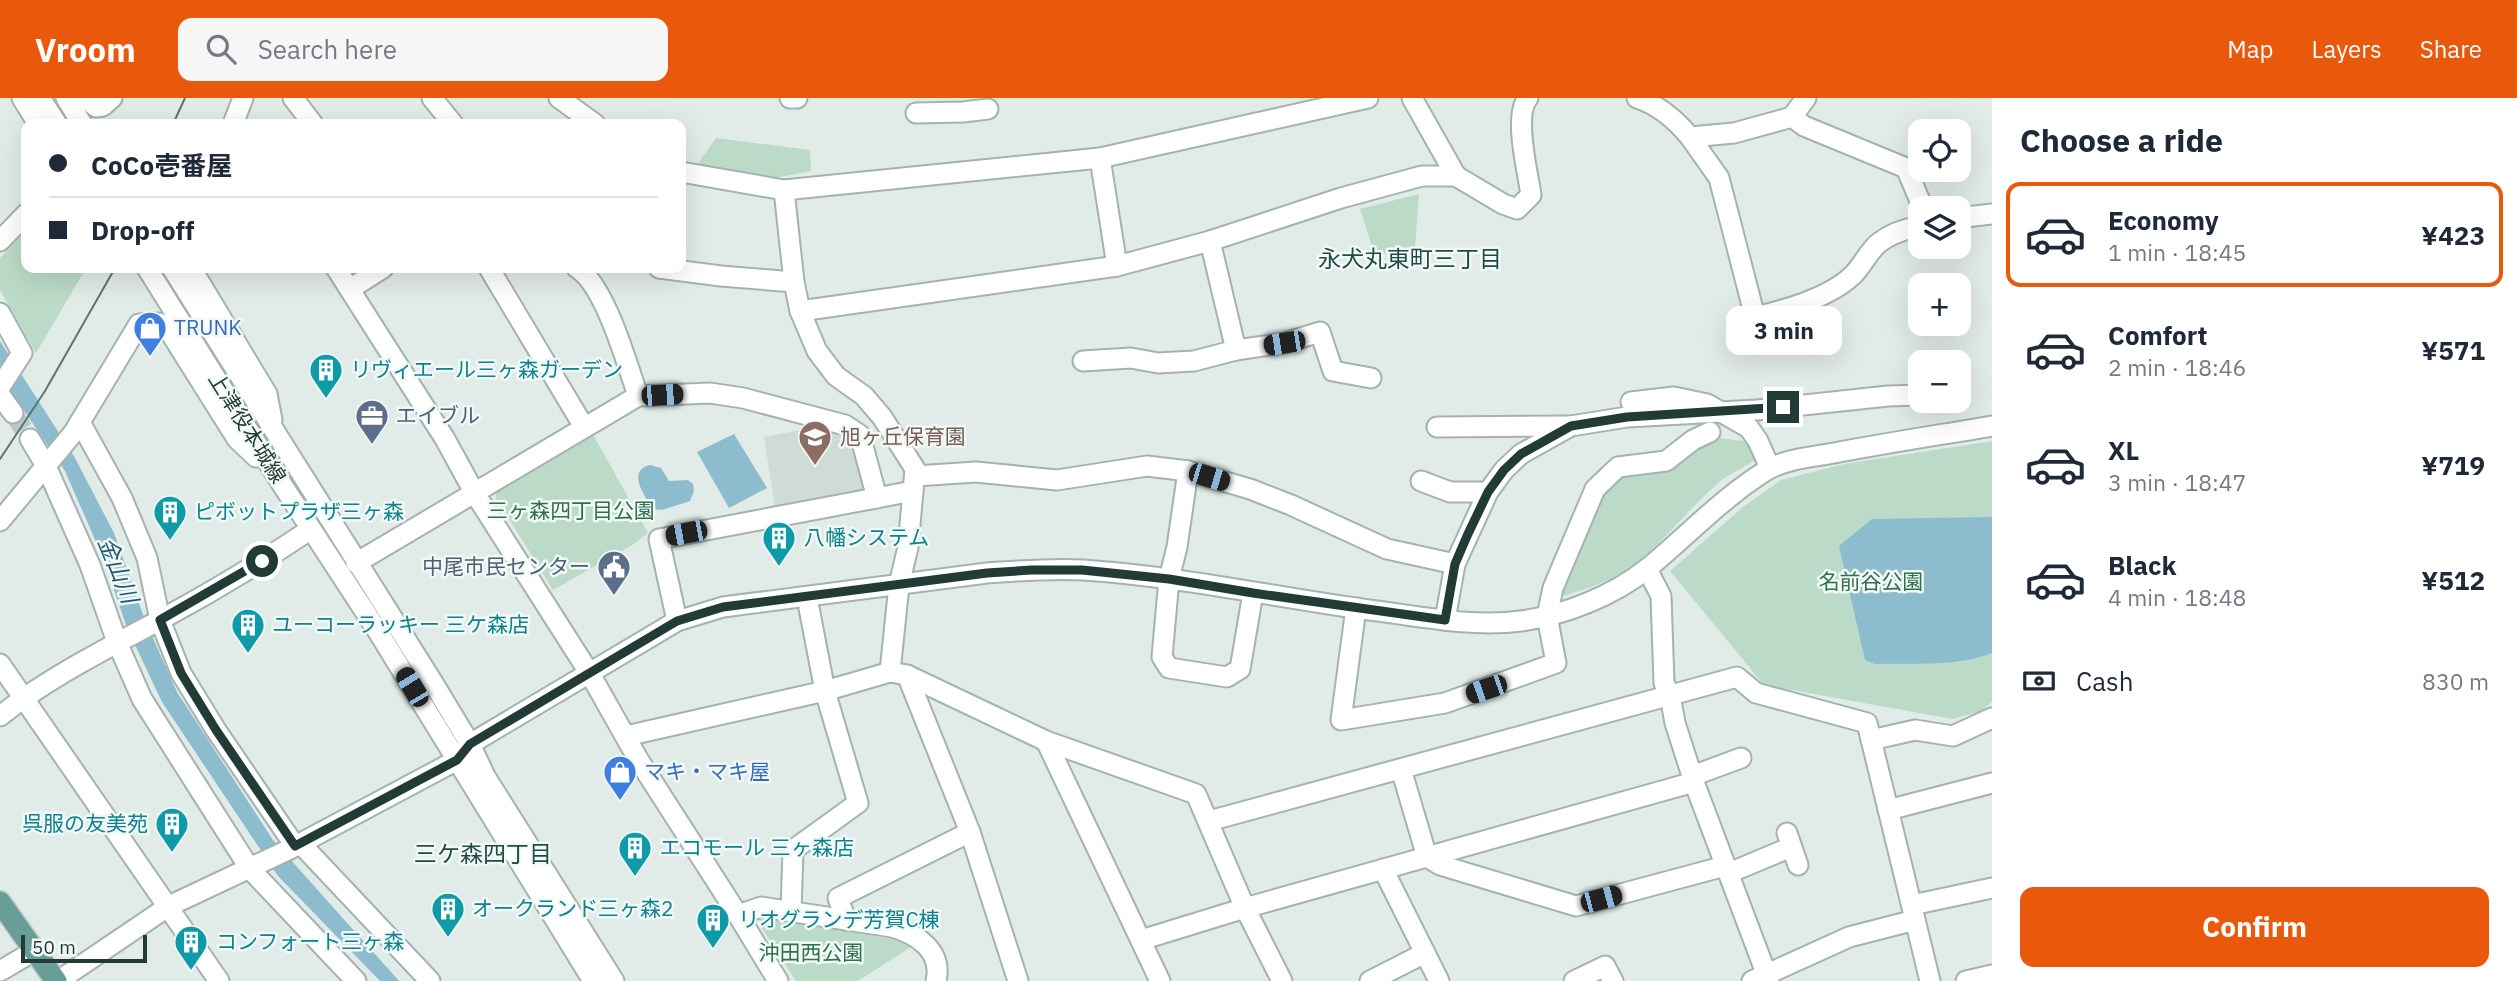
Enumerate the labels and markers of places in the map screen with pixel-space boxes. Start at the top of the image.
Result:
shop icon: TRUNK [131,309,169,358]
place label: TRUNK [174,313,242,341]
building icon: リヴィエール三ヶ森ガーデン [307,351,345,400]
place label: リヴィエール三ヶ森ガーデン [350,355,623,383]
office icon: エイブル [353,397,391,446]
place label: エイブル [396,401,480,429]
school or university icon: 旭ヶ丘保育園 [796,418,834,467]
place label: 旭ヶ丘保育園 [840,422,966,450]
building icon: ピボットプラザ三ヶ森 [151,493,189,542]
place label: ピボットプラザ三ヶ森 [194,497,404,525]
building icon: 八幡システム [760,519,798,568]
place label: 八幡システム [804,523,929,551]
public building icon: 中尾市民センター [595,548,633,597]
place label: 中尾市民センター [422,552,590,580]
building icon: ユーコーラッキー 三ケ森店 [229,606,267,655]
place label: ユーコーラッキー 三ケ森店 [272,610,529,638]
shop icon: マキ・マキ屋 [601,753,639,802]
place label: マキ・マキ屋 [644,757,770,785]
building icon: 呉服の友美苑 [153,805,191,854]
place label: 呉服の友美苑 [22,809,148,837]
building icon: エコモール 三ヶ森店 [616,829,654,878]
place label: エコモール 三ヶ森店 [660,833,854,861]
building icon: オークランド三ヶ森2 [429,890,467,939]
place label: オークランド三ヶ森2 [472,894,674,922]
building icon: リオグランデ芳賀C棟 [694,901,732,950]
place label: リオグランデ芳賀C棟 [738,905,940,933]
building icon: コンフォート三ヶ森 [172,923,210,972]
place label: コンフォート三ヶ森 [216,927,404,955]

